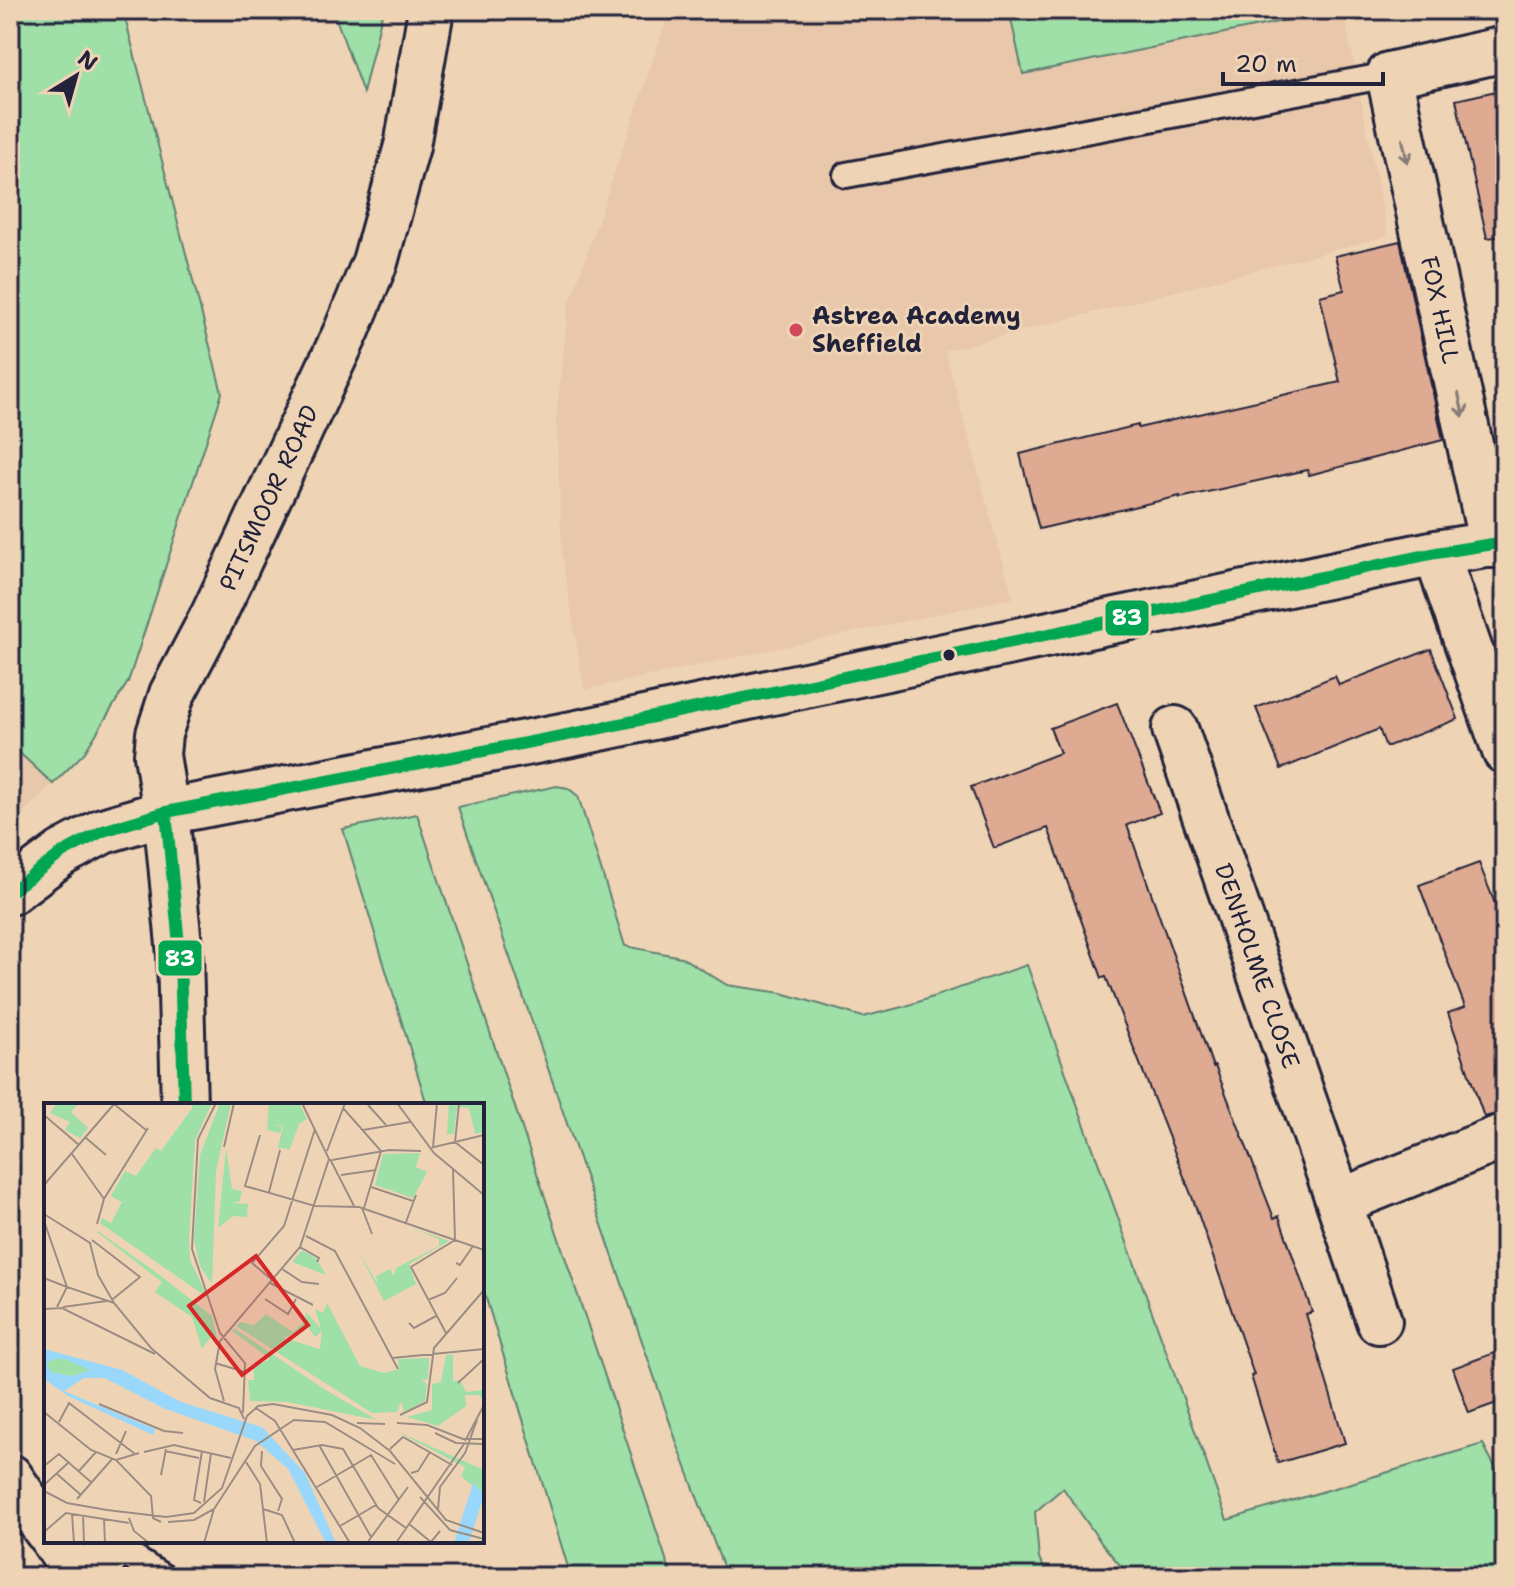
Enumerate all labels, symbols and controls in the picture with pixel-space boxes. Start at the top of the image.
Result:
north arrow [36,36,116,116]
scale bar [1223,36,1383,86]
text: N [72,44,103,77]
text: 20 m [1235,48,1297,80]
one-way arrow [1398,138,1413,164]
street label: FOX HILL [1413,253,1467,367]
place label: Astrea Academy Sheffield [812,300,1021,360]
marker: Astrea Academy Sheffield [787,321,805,339]
one-way arrow [1454,392,1469,418]
street label: PITSMOOR ROAD [212,400,326,596]
line badge: 83 [1104,599,1150,637]
text: 83 [1112,603,1142,632]
unlabelled marker [941,647,957,663]
street label: DENHOLME CLOSE [1207,859,1307,1073]
line badge: 83 [157,939,203,977]
text: 83 [165,944,195,973]
inset map [44,1103,484,1543]

